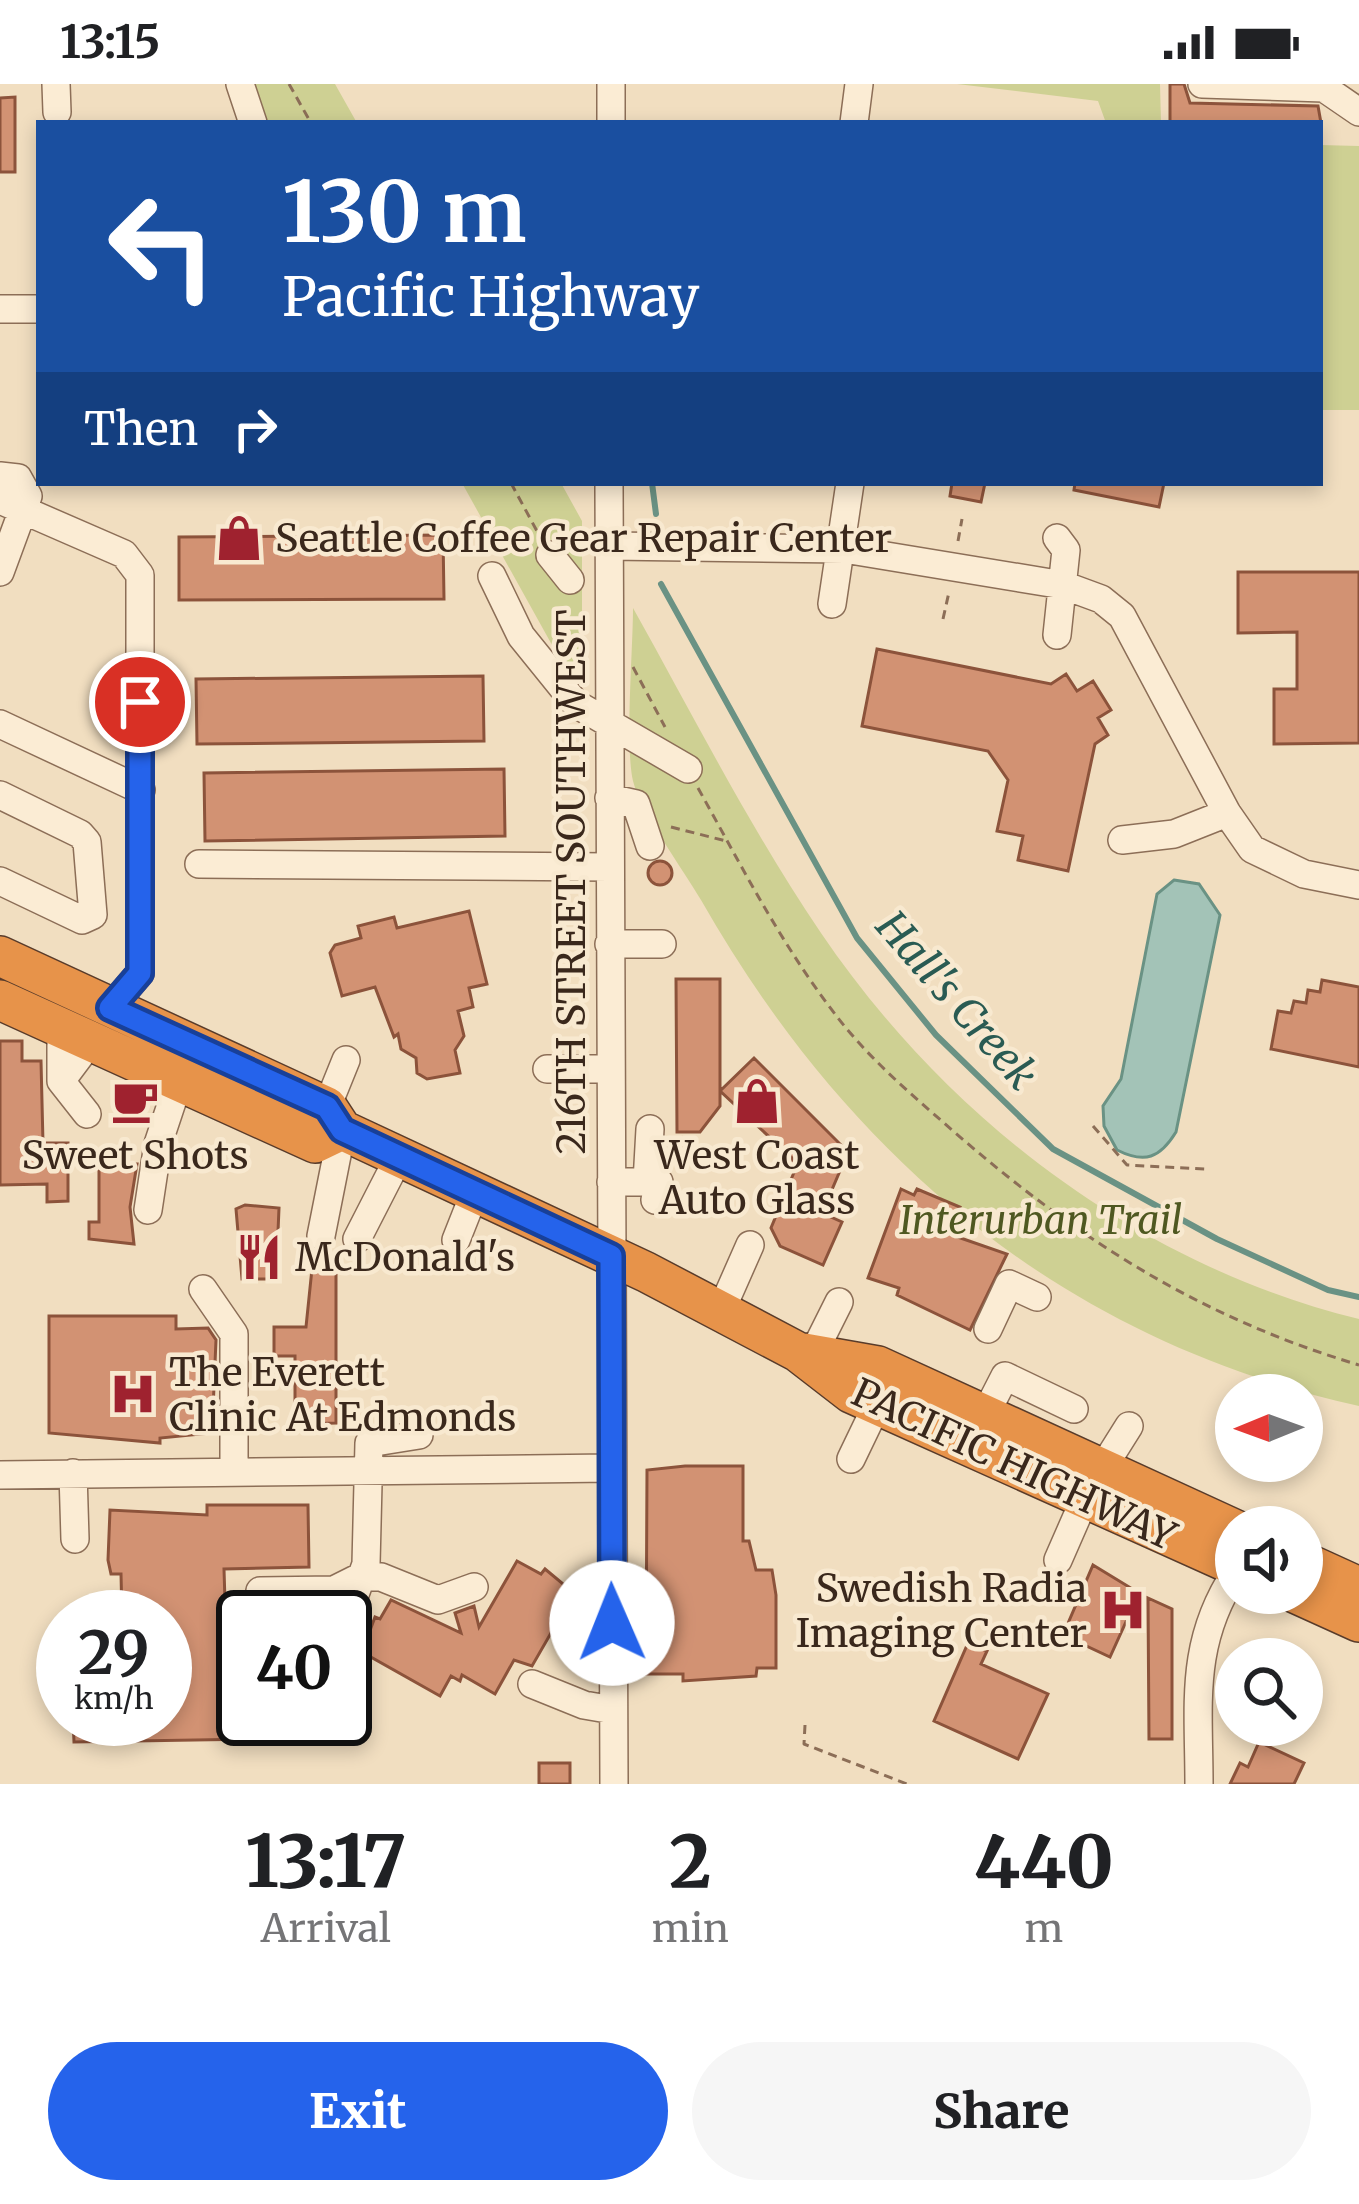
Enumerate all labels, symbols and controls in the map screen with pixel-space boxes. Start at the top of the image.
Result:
text: 13:15 [60,14,160,70]
text: 130 m [282,159,526,265]
icon: left [84,168,240,324]
text: Pacific Highway [282,263,699,331]
icon: right [222,396,288,462]
text: Then [84,401,198,457]
shop icon: Seattle Coffee Gear Repair Center [214,513,264,563]
place label: Seattle Coffee Gear Repair Center [275,514,892,563]
street label: 216TH STREET SOUTHWEST [547,609,596,1155]
pin [89,651,191,753]
icon: arrive [107,669,173,735]
water label: Hall's Creek [865,900,1049,1100]
cafe icon: Sweet Shots [110,1076,160,1126]
shop icon: West Coast Auto Glass [732,1076,782,1126]
place label: Sweet Shots [21,1131,249,1180]
place label: West Coast Auto Glass [653,1131,860,1225]
park label: Interurban Trail [899,1196,1183,1245]
restaurant icon: McDonald's [234,1232,284,1282]
place label: McDonald's [295,1233,515,1282]
place label: The Everett Clinic At Edmonds [169,1348,516,1442]
street label: PACIFIC HIGHWAY [844,1368,1184,1561]
hospital icon: The Everett Clinic At Edmonds [108,1369,158,1419]
north arrow [1215,1374,1323,1482]
map controls [1215,1374,1323,1746]
button: sound [1215,1506,1323,1614]
position arrow [549,1560,675,1686]
place label: Swedish Radia Imaging Center [796,1564,1087,1658]
hospital icon: Swedish Radia Imaging Center [1098,1585,1148,1635]
speed limit sign: 40 [216,1590,372,1746]
text: 29 [78,1615,150,1690]
button: search [1215,1638,1323,1746]
text: km/h [74,1679,154,1717]
text: 13:17 [245,1816,406,1907]
text: 2 [669,1816,711,1907]
text: 440 [974,1816,1114,1907]
text: Arrival [261,1904,391,1953]
text: min [652,1904,729,1953]
text: m [1025,1904,1063,1953]
button: Exit [48,2042,668,2180]
button: Share [692,2042,1311,2180]

